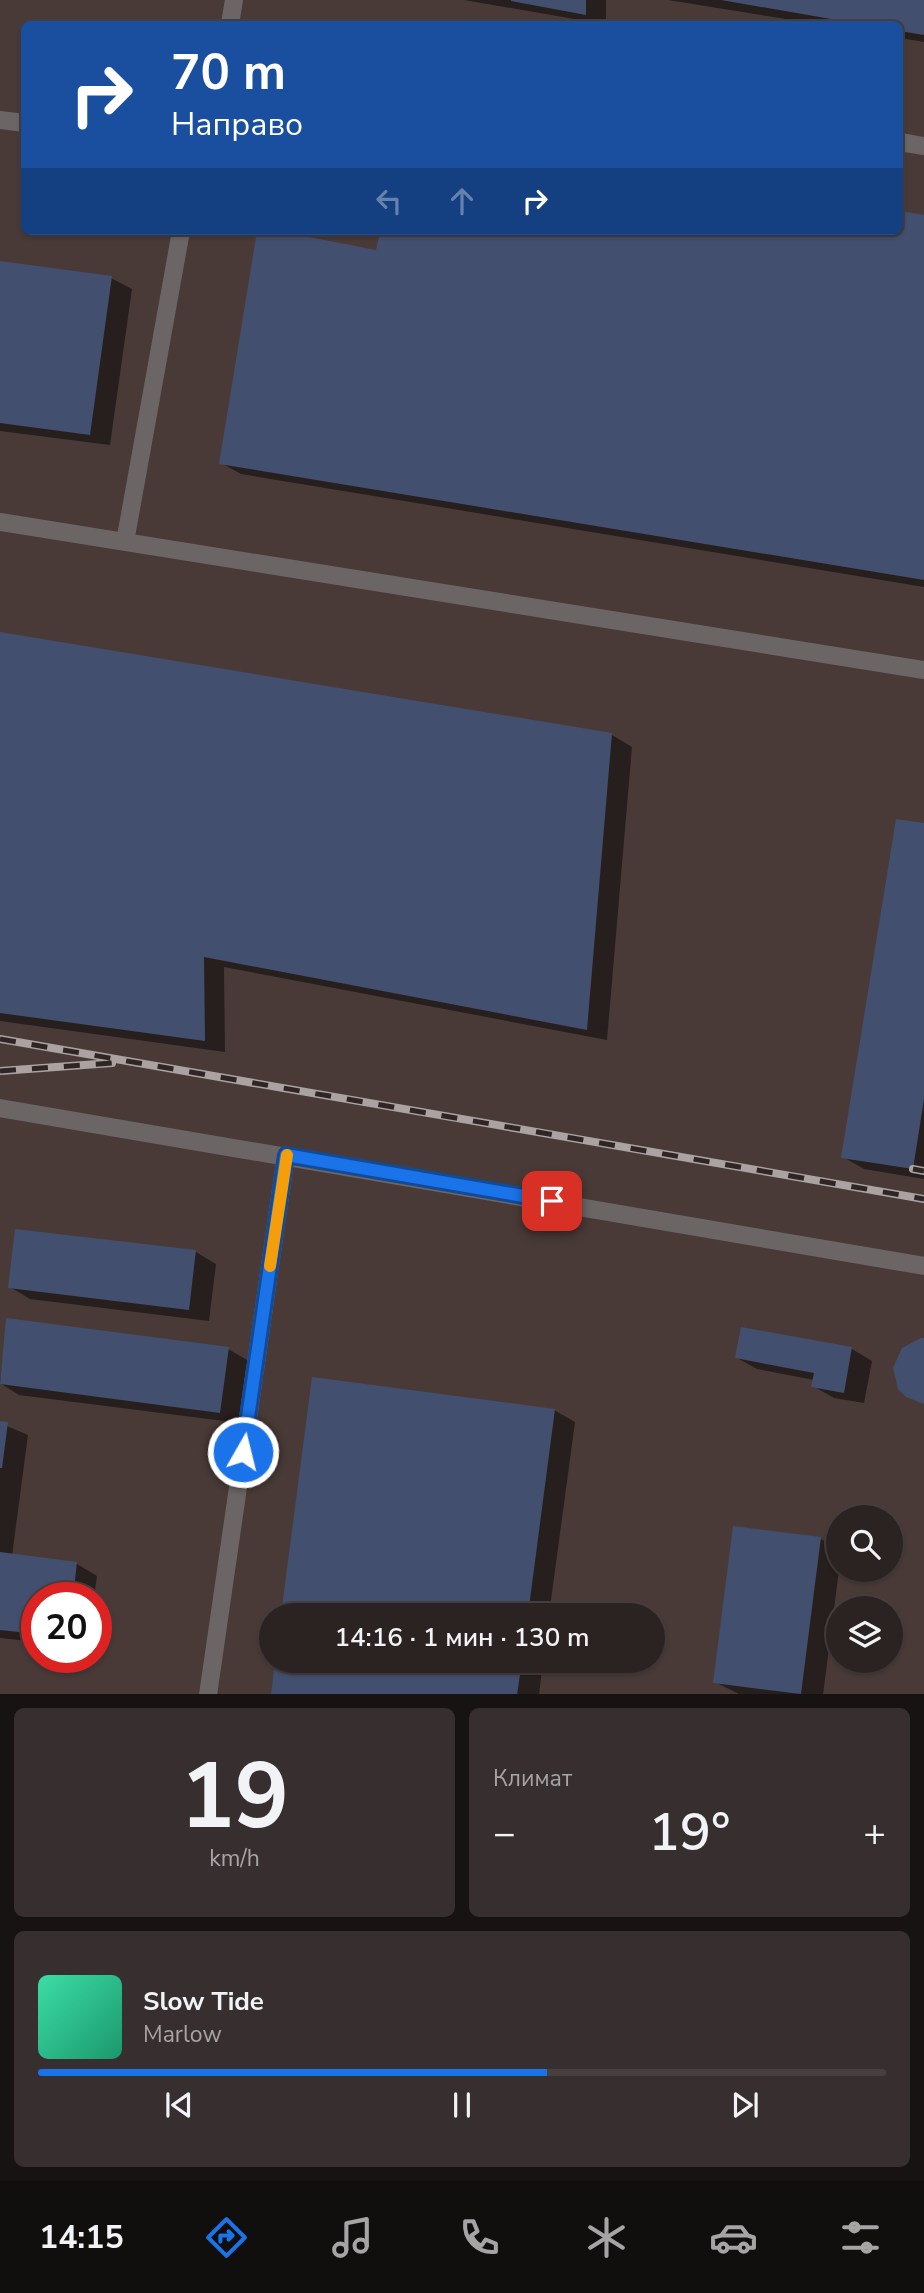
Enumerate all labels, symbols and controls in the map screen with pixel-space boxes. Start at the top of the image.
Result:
text: 70 m [171,39,286,106]
icon: right [56,49,147,140]
text: Направо [171,103,303,146]
icon: left [370,182,408,220]
icon: ahead [443,182,481,220]
icon: right [516,182,554,220]
pin [522,1171,582,1231]
icon: arrive [533,1182,571,1220]
position arrow [206,1415,280,1489]
map controls [826,1505,903,1673]
button: search [826,1505,903,1582]
speed limit sign: 20 [21,1582,112,1673]
button: layers [826,1596,903,1673]
text: 14:16 · 1 мин · 130 m [334,1620,590,1655]
text: 19 [180,1735,289,1859]
text: Климат [493,1763,572,1794]
text: 19° [649,1797,730,1868]
text: − [493,1808,516,1859]
text: + [863,1808,886,1859]
text: km/h [209,1843,260,1874]
text: Slow Tide [143,1984,264,2019]
text: Marlow [143,2019,222,2050]
icon: previous [160,2086,198,2124]
icon: pause [443,2086,481,2124]
icon: next [726,2086,764,2124]
icon: directions [202,2213,251,2262]
icon: music [328,2213,377,2262]
icon: phone [455,2213,504,2262]
icon: climate [582,2213,631,2262]
icon: car [709,2213,758,2262]
icon: filters [836,2213,885,2262]
text: 14:15 [39,2216,124,2259]

